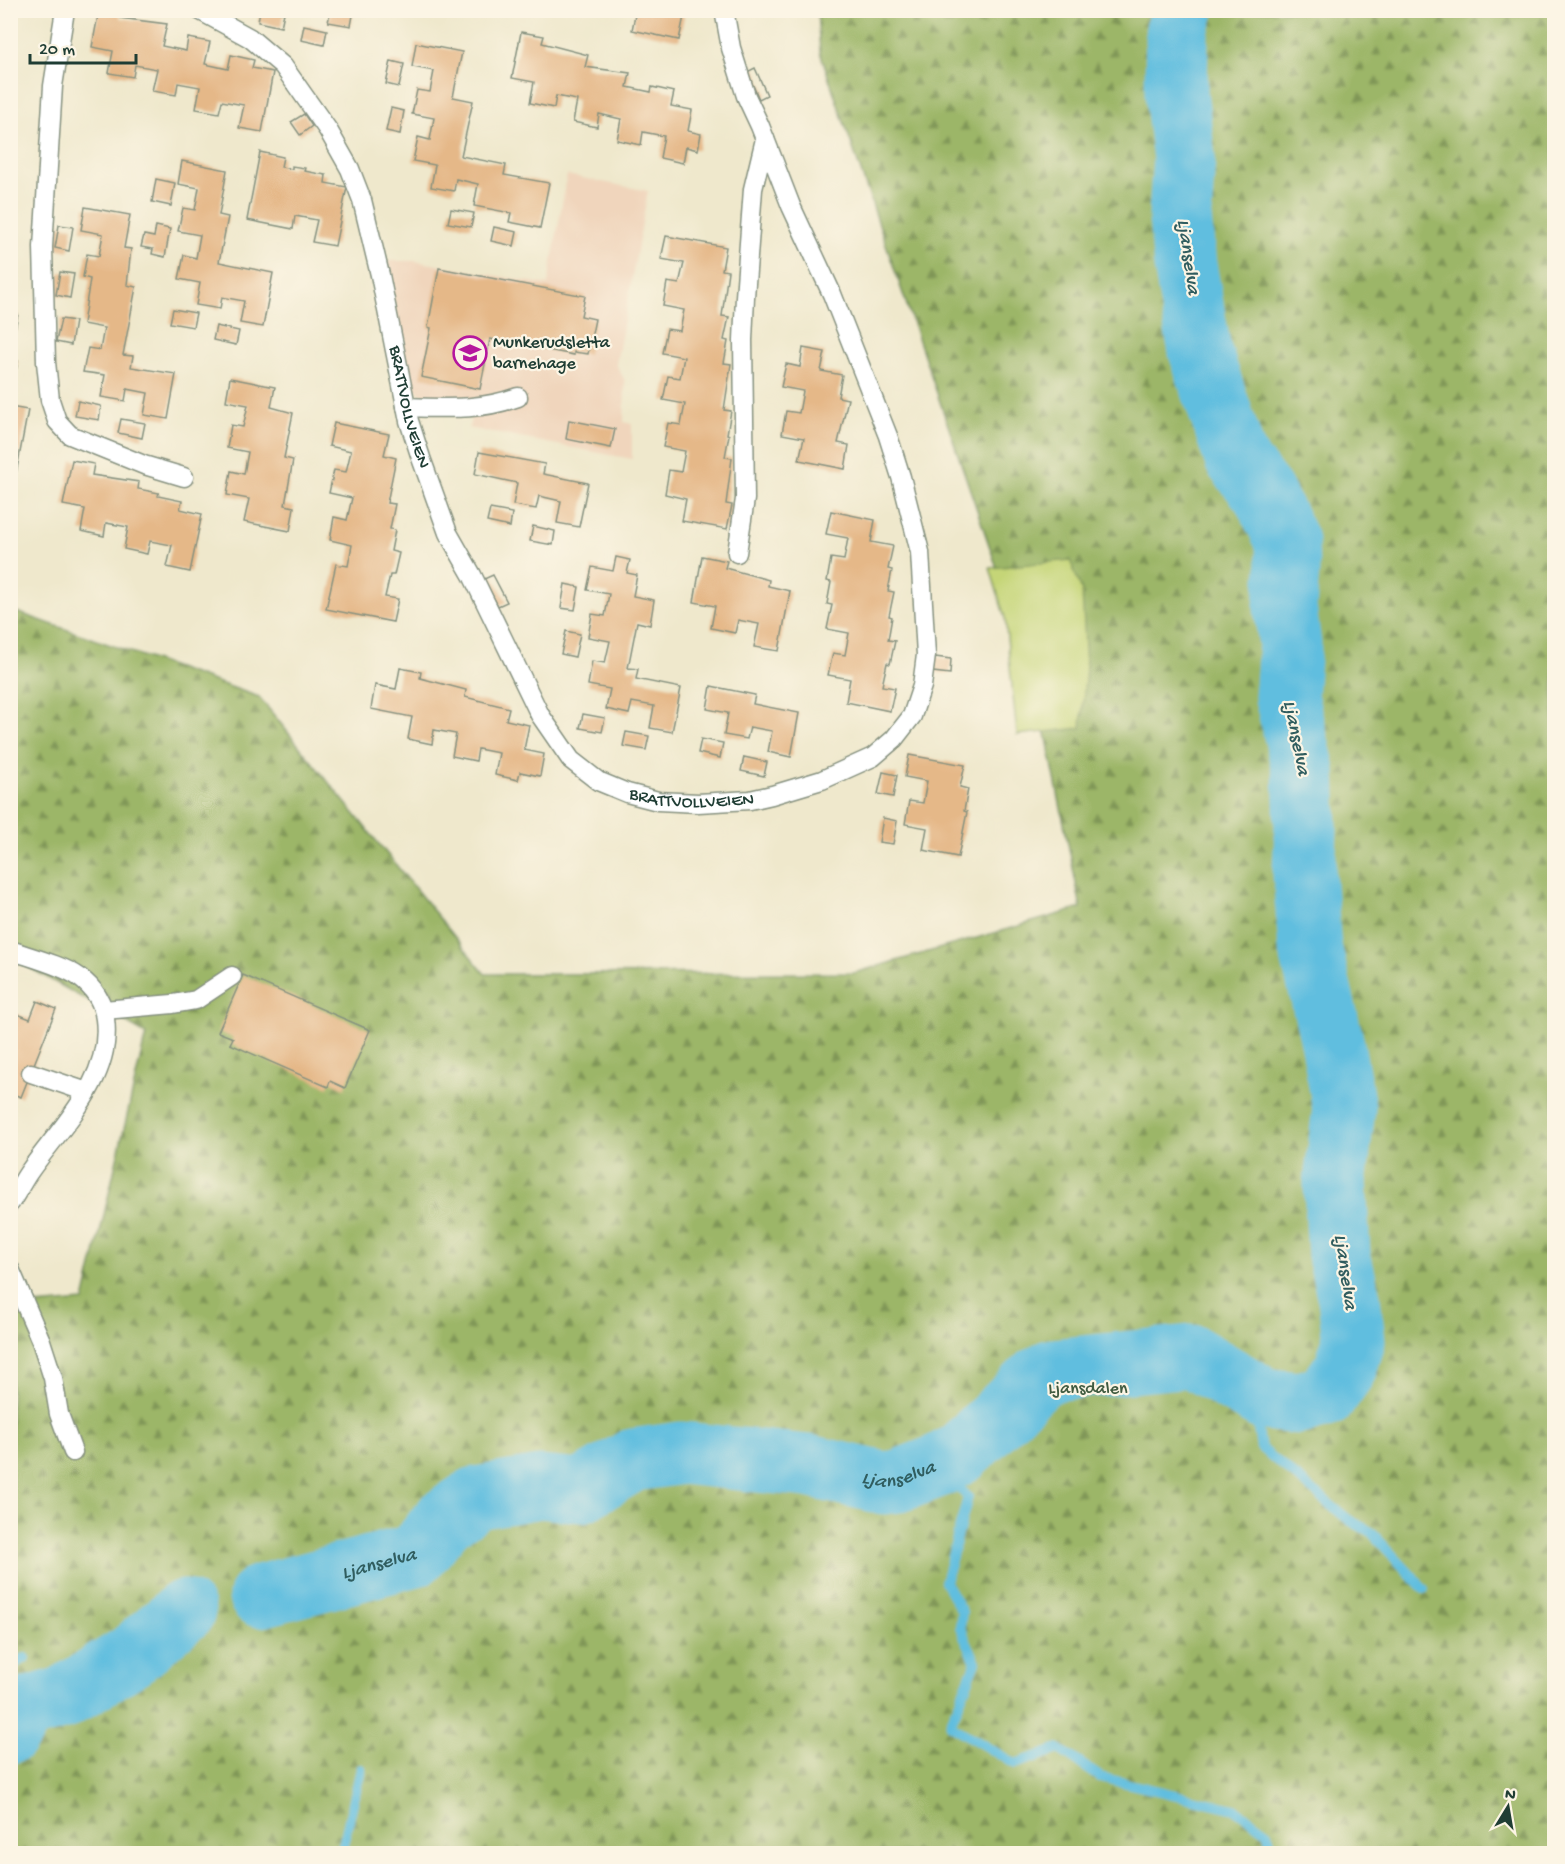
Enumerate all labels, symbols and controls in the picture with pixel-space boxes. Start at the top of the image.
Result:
scale bar [30,27,136,65]
text: 20 m [39,40,75,61]
water label: Ljanselva [1170,218,1204,298]
place label: Munkerudsletta barnehage [493,333,611,375]
school or university icon: Munkerudsletta barnehage [452,335,488,371]
street label: BRATTVOLLVEIEN [384,343,434,471]
water label: Ljanselva [1276,699,1314,779]
street label: BRATTVOLLVEIEN [626,783,755,814]
water label: Ljanselva [1327,1233,1361,1313]
park label: Ljansdalen [1048,1379,1128,1400]
water label: Ljanselva [859,1456,940,1495]
water label: Ljanselva [339,1543,420,1585]
north arrow [1478,1777,1538,1837]
text: N [1503,1785,1518,1806]

